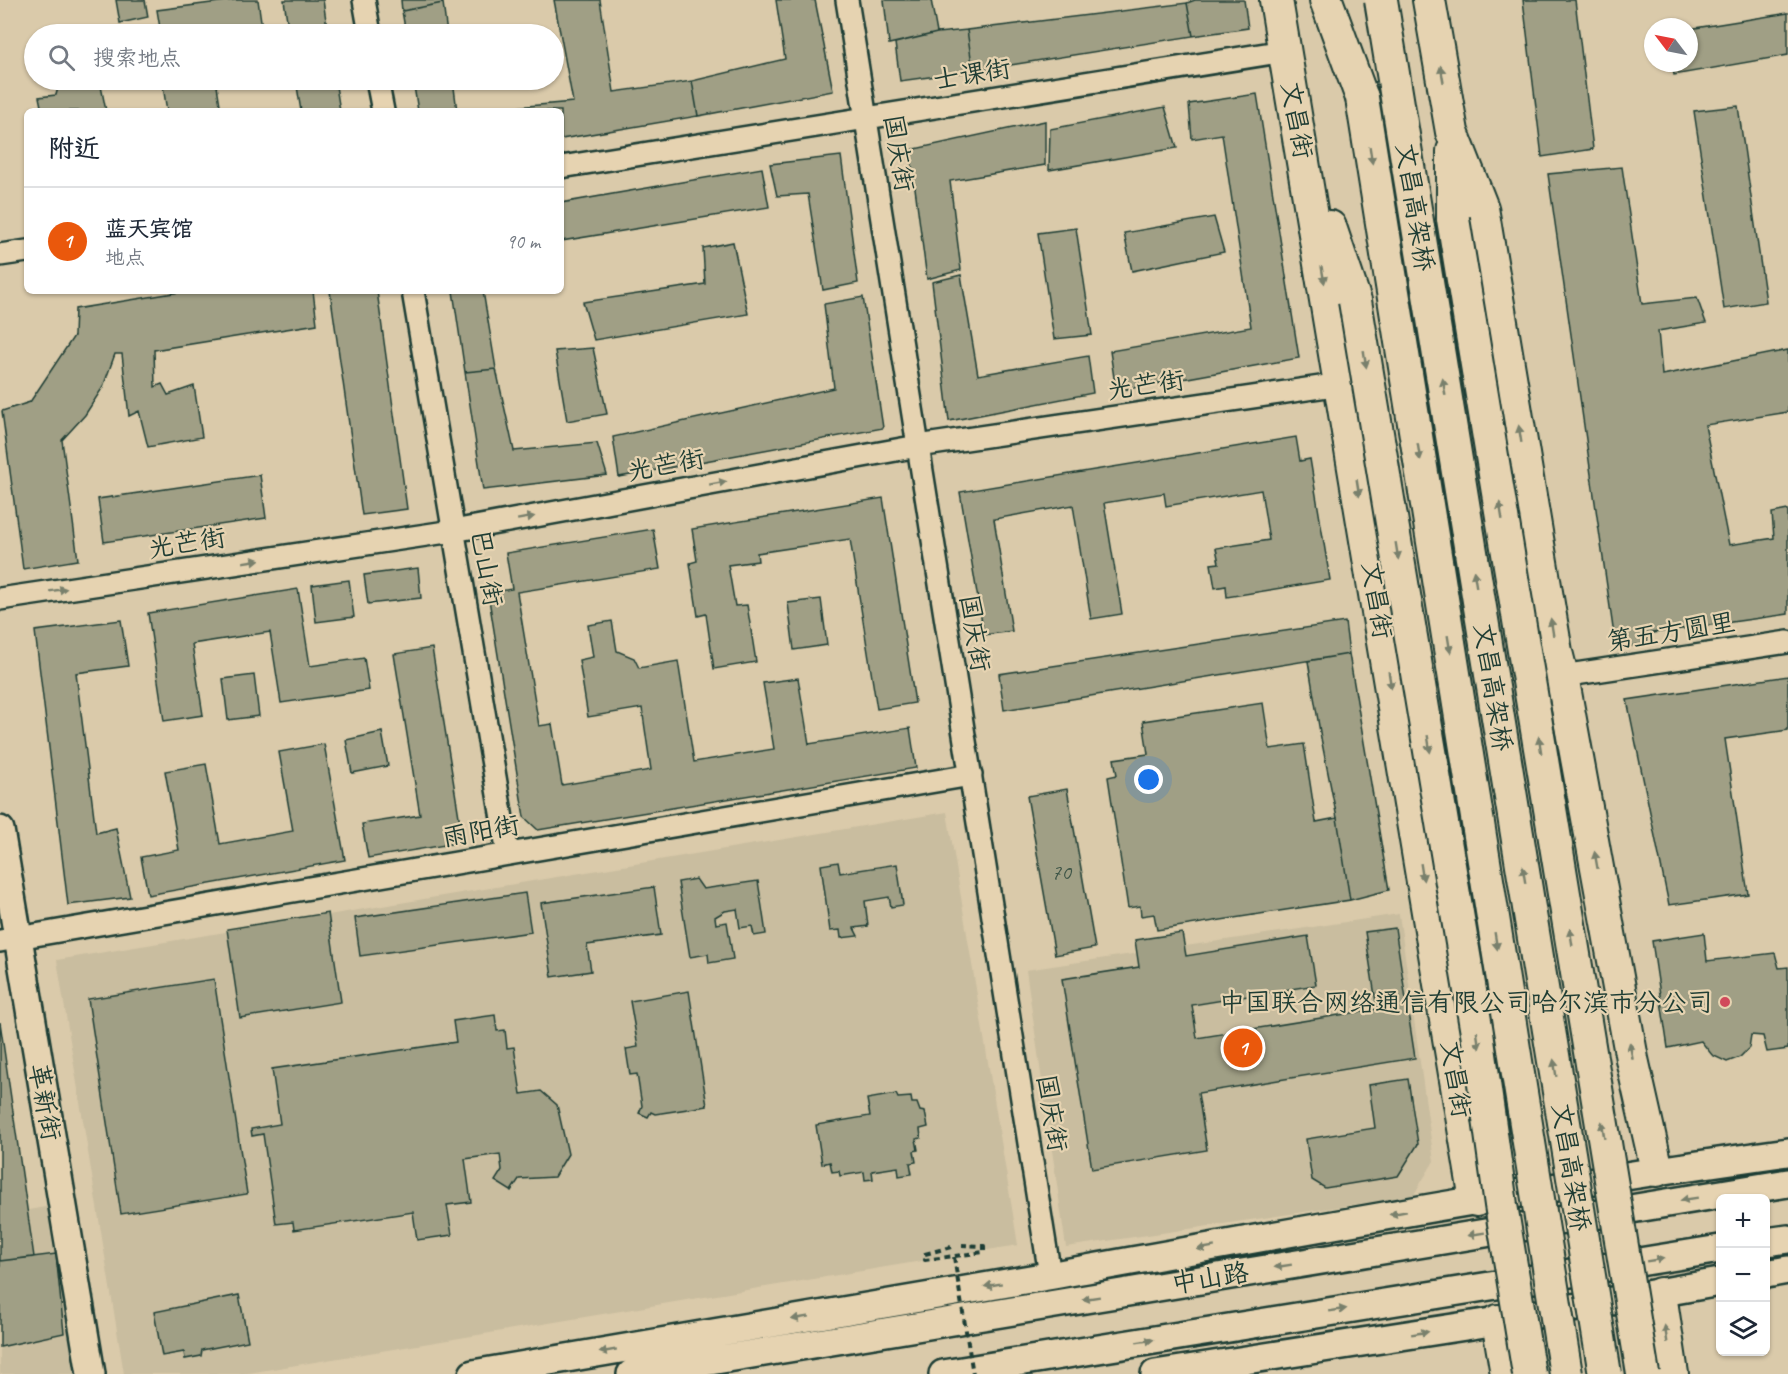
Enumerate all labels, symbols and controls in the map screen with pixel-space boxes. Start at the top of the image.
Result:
north arrow [1644,18,1698,72]
search box [24,24,564,90]
icon: search [45,41,78,74]
text: 搜索地点 [93,44,181,72]
street label: 士课街 [931,52,1013,96]
one-way arrow [1437,65,1446,84]
street label: 文昌街 [1274,79,1320,161]
street label: 国庆街 [877,112,921,194]
text: 附近 [48,132,100,165]
street label: 文昌高架桥 [1389,140,1441,274]
one-way arrow [1367,146,1376,165]
text: 蓝天宾馆 [105,215,193,243]
text: 1 [63,229,72,254]
text: 90 m [506,229,540,254]
text: 地点 [105,245,145,270]
one-way arrow [1319,265,1328,284]
one-way arrow [1360,350,1369,369]
street label: 光芒街 [1105,363,1187,407]
one-way arrow [1439,377,1448,396]
one-way arrow [1515,425,1524,444]
street label: 光芒街 [625,442,707,488]
one-way arrow [1414,442,1423,461]
one-way arrow [709,478,728,487]
one-way arrow [1354,478,1363,497]
one-way arrow [1497,501,1506,520]
one-way arrow [517,513,536,522]
street label: 光芒街 [146,521,228,565]
street label: 巴山街 [464,527,510,609]
one-way arrow [1392,542,1401,561]
one-way arrow [241,557,260,566]
street label: 文昌街 [1355,559,1399,641]
one-way arrow [1471,569,1480,588]
one-way arrow [48,586,67,595]
street label: 国庆街 [953,592,997,674]
street label: 第五方圆里 [1604,606,1738,658]
one-way arrow [1547,617,1556,636]
street label: 文昌高架桥 [1467,620,1519,754]
one-way arrow [1445,635,1454,654]
one-way arrow [1386,671,1395,690]
one-way arrow [1424,734,1433,753]
one-way arrow [1535,735,1544,754]
your location [1134,765,1163,794]
street label: 雨阳街 [440,808,522,854]
one-way arrow [1591,850,1600,869]
house number: 70 [1051,858,1073,886]
one-way arrow [1418,863,1427,882]
one-way arrow [1519,865,1528,884]
one-way arrow [1567,928,1576,947]
one-way arrow [1492,931,1501,950]
place label: 中国联合网络通信有限公司哈尔滨市分公司 [1219,986,1713,1019]
marker: 中国联合网络通信有限公司哈尔滨市分公司 [1718,995,1732,1009]
pin: 1 [1224,1026,1262,1070]
one-way arrow [1473,1030,1482,1049]
street label: 文昌街 [1434,1038,1478,1120]
one-way arrow [1626,1042,1635,1061]
one-way arrow [1550,1058,1559,1077]
street label: 革新街 [22,1061,68,1143]
street label: 国庆街 [1030,1072,1074,1154]
street label: 文昌高架桥 [1545,1100,1597,1234]
one-way arrow [1598,1120,1607,1139]
one-way arrow [1679,1194,1698,1203]
map controls [1716,1194,1770,1356]
button: + [1716,1194,1770,1248]
one-way arrow [1389,1209,1408,1218]
one-way arrow [1466,1230,1485,1239]
one-way arrow [1197,1243,1216,1252]
button: − [1716,1248,1770,1302]
one-way arrow [1646,1255,1665,1264]
street label: 中山路 [1169,1256,1251,1300]
one-way arrow [1274,1262,1293,1271]
one-way arrow [983,1281,1002,1290]
one-way arrow [1081,1293,1100,1302]
button: layers [1716,1302,1770,1356]
one-way arrow [1329,1305,1348,1314]
one-way arrow [791,1314,810,1323]
one-way arrow [1661,1324,1670,1343]
one-way arrow [1411,1328,1430,1337]
one-way arrow [1136,1336,1155,1345]
one-way arrow [598,1347,617,1356]

